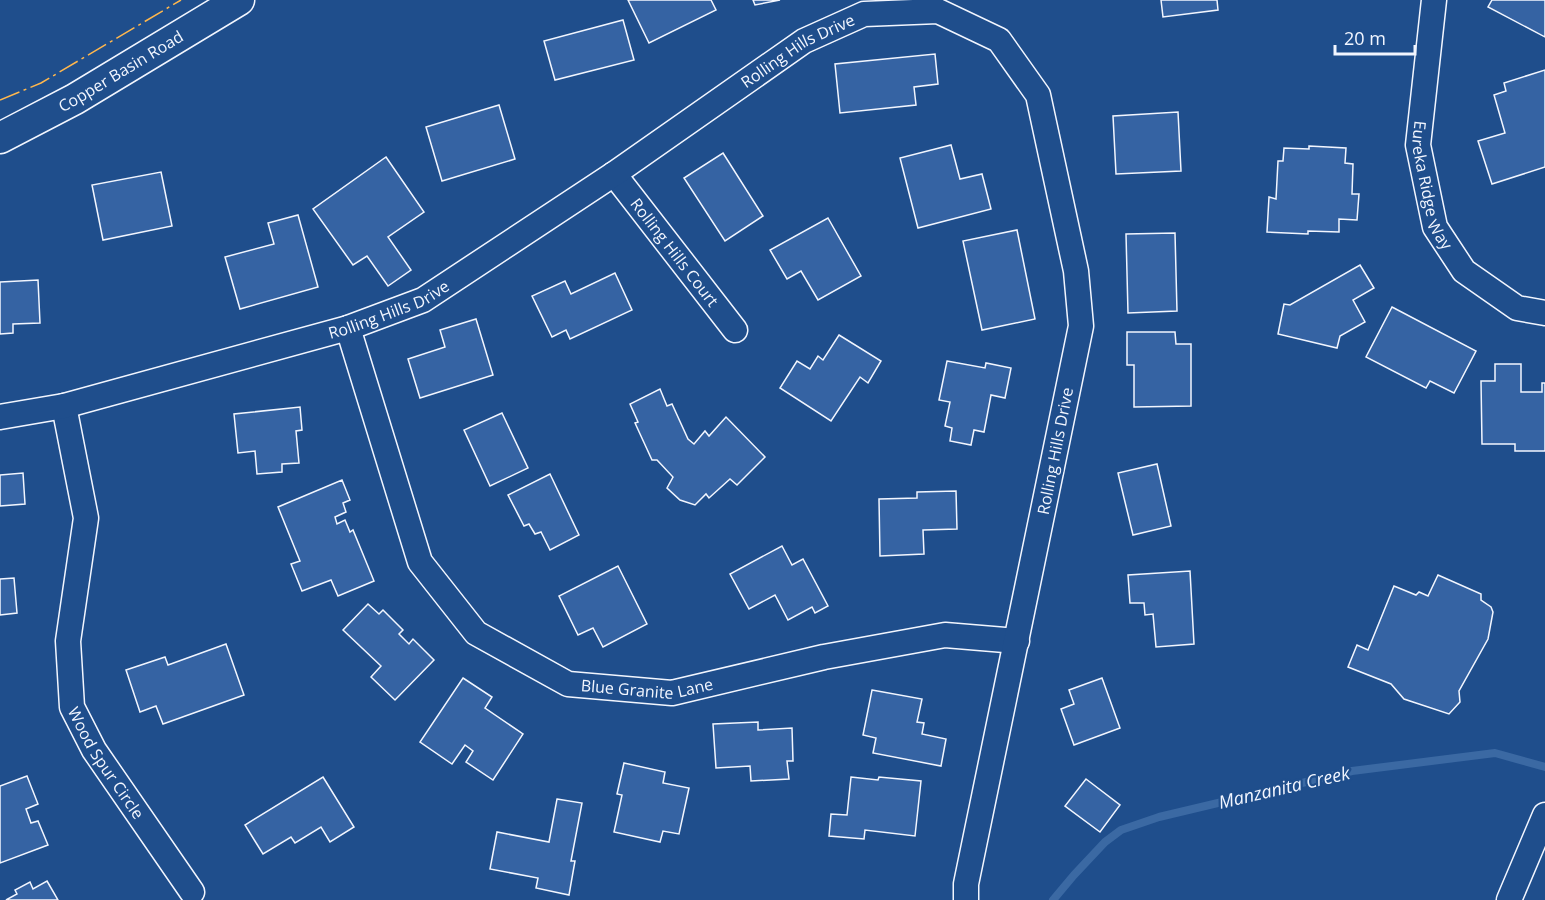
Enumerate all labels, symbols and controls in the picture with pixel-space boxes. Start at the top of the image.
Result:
street label: Rolling Hills Drive [736,9,858,93]
scale bar [1335,18,1414,56]
street label: Copper Basin Road [54,25,187,117]
text: 20 m [1344,26,1386,50]
street label: Eureka Ridge Way [1407,120,1458,255]
street label: Rolling Hills Court [626,193,724,311]
street label: Rolling Hills Drive [326,275,453,344]
street label: Rolling Hills Drive [1032,386,1078,516]
street label: Blue Granite Lane [580,673,715,704]
street label: Wood Spur Circle [63,703,149,823]
water label: Manzanita Creek [1216,760,1353,814]

